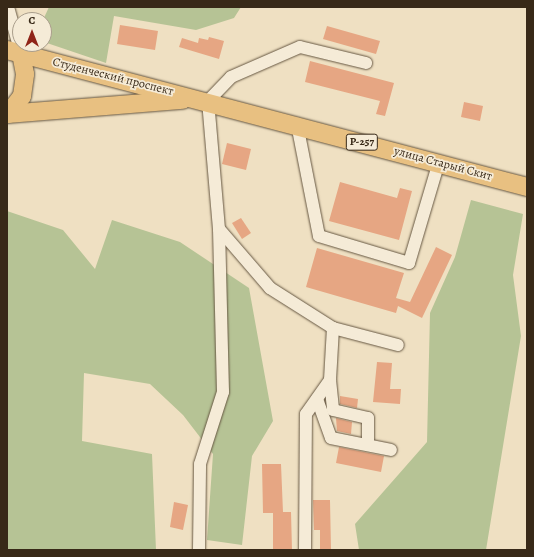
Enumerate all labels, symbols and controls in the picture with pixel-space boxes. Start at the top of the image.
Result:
north arrow [12,12,52,52]
text: С [29,13,35,28]
street label: Студенческий проспект [51,55,175,99]
road number: Р-257 [345,133,379,151]
street label: улица Старый Скит [392,144,494,184]

